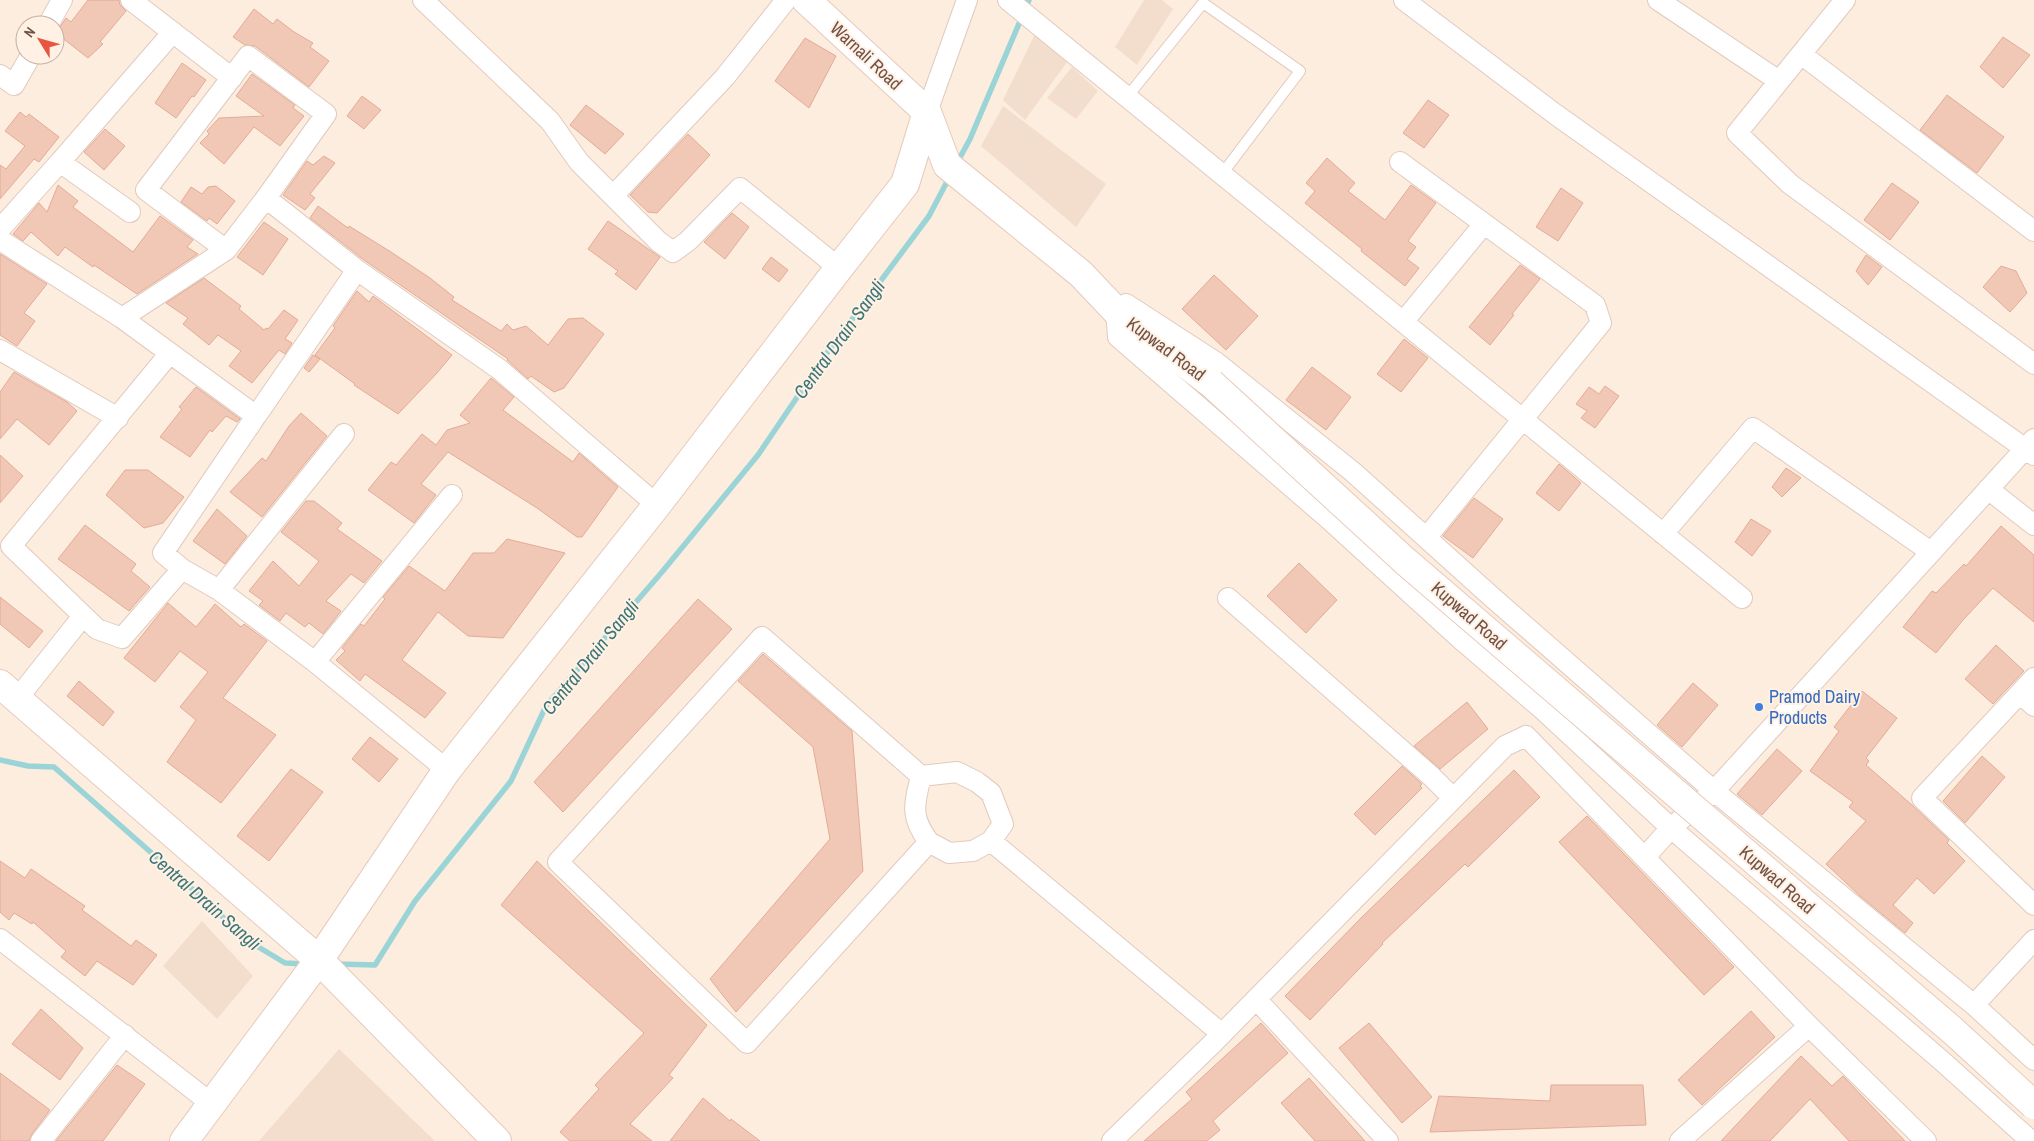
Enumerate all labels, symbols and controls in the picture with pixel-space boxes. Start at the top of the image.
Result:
north arrow [15,15,65,65]
street label: Warnali Road [825,16,908,95]
text: N [20,23,39,41]
water label: Central Drain Sangli [787,274,891,404]
street label: Kupwad Road [1122,311,1211,386]
street label: Kupwad Road [1426,576,1513,655]
water label: Central Drain Sangli [535,593,645,720]
place label: Pramod Dairy Products [1769,684,1861,730]
marker: Pramod Dairy Products [1753,701,1765,713]
street label: Kupwad Road [1734,840,1821,919]
water label: Central Drain Sangli [143,844,267,957]

